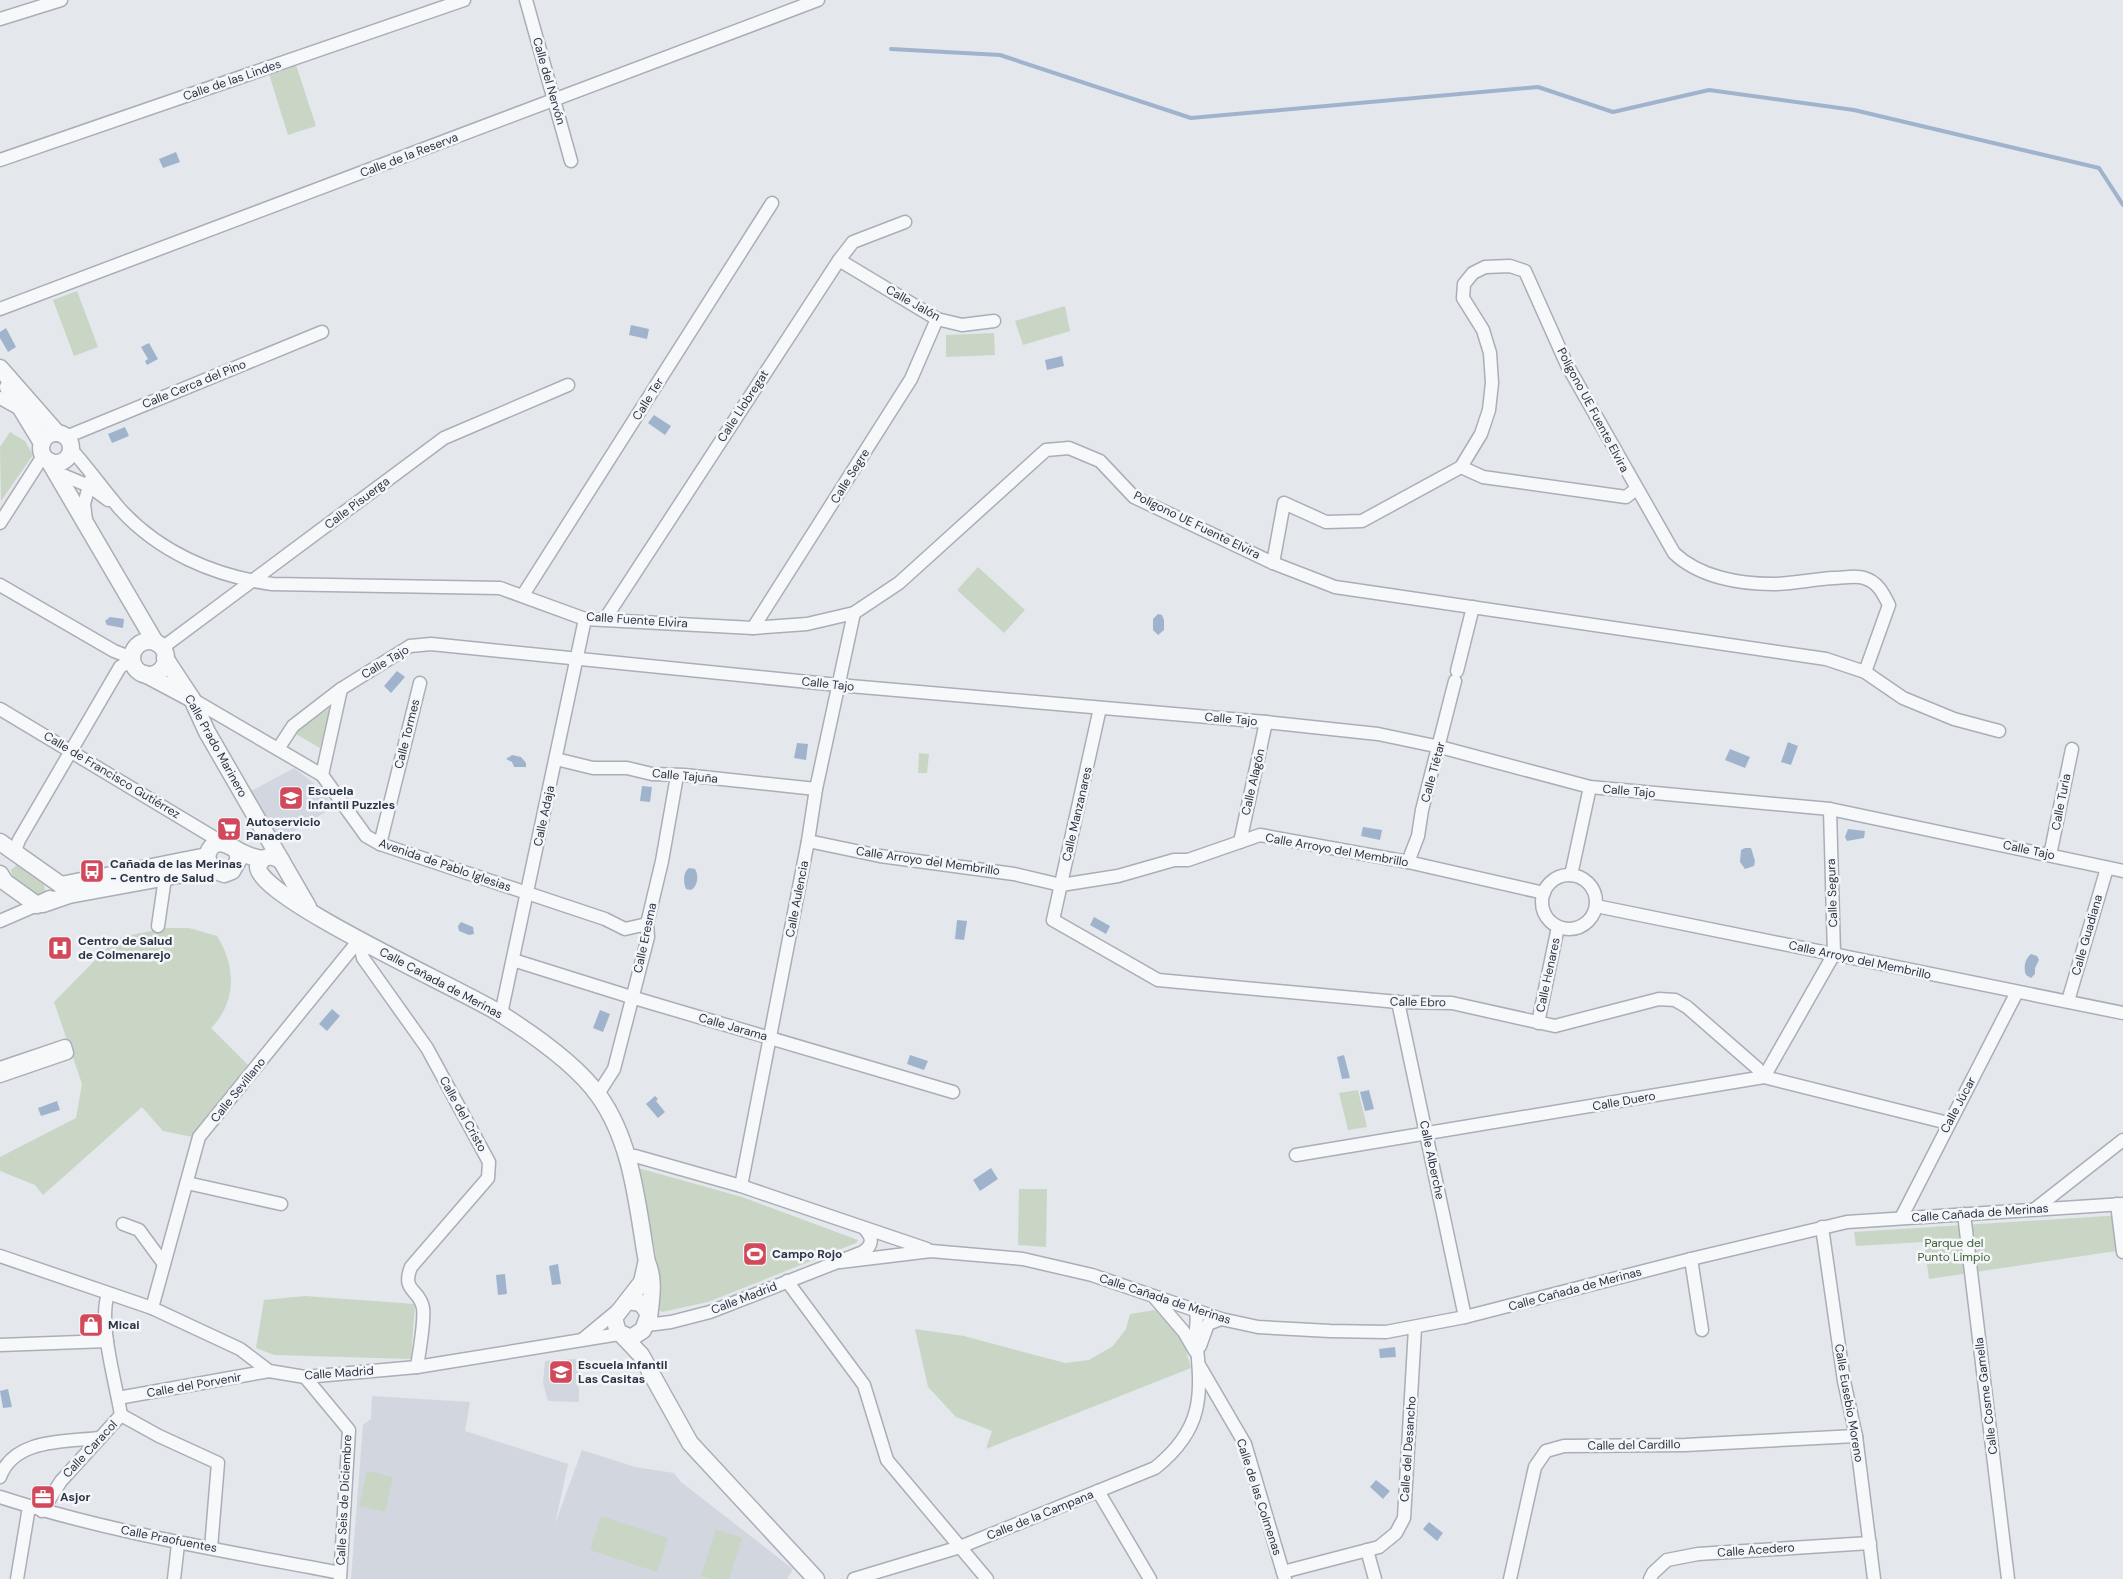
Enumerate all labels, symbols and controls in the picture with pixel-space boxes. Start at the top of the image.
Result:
street label: Calle del Nervón [529,35,569,127]
street label: Calle de las Lindes [181,56,283,104]
street label: Calle de la Reserva [358,129,460,181]
street label: Calle Jalón [883,282,943,325]
street label: Polígono UE Fuente Elvira [1553,345,1633,475]
street label: Calle Cerca del Pino [140,356,248,412]
street label: Calle Llobregat [714,367,772,445]
street label: Calle Ter [629,374,668,423]
street label: Calle Segre [827,445,873,507]
street label: Calle Pisuerga [321,473,393,533]
street label: Polígono UE Fuente Elvira [1131,487,1263,563]
street label: Calle Fuente Elvira [586,608,688,632]
street label: Calle Tajo [358,642,412,682]
street label: Calle Tajo [801,673,855,695]
street label: Calle Prado Marinero [181,692,251,800]
street label: Calle Tormes [391,698,423,770]
street label: Calle Tajo [1204,709,1258,729]
street label: Calle de Francisco Gutiérrez [41,728,183,822]
street label: Calle Tiétar [1417,739,1449,804]
street label: Calle Alagón [1238,747,1268,817]
street label: Calle Tajuña [651,765,719,787]
street label: Calle Manzanares [1058,765,1096,863]
street label: Calle Turia [2048,772,2074,832]
street label: Calle Tajo [1602,781,1656,801]
place label: Escuela Infantil Puzzles [308,783,395,813]
street label: Calle Adaja [530,784,558,848]
school or university icon: Escuela Infantil Puzzles [278,785,304,811]
place label: Autoservicio Panadero [246,814,321,844]
supermarket icon: Autoservicio Panadero [216,816,242,842]
street label: Calle Arroyo del Membrillo [1264,830,1410,870]
street label: Avenida de Pablo Iglesias [377,835,513,895]
street label: Calle Tajo [2001,837,2057,863]
street label: Calle Arroyo del Membrillo [855,843,1001,879]
place label: Cañada de las Merinas - Centro de Salud [110,856,242,886]
bus stop icon: Cañada de las Merinas - Centro de Salud [79,858,105,884]
street label: Calle Segura [1823,858,1841,928]
street label: Calle Aulencia [782,859,812,939]
street label: Calle Guadiana [2068,893,2106,977]
street label: Calle Eresma [630,901,660,975]
place label: Centro de Salud de Colmenarejo [78,933,172,963]
hospital icon: Centro de Salud de Colmenarejo [47,935,73,961]
street label: Calle Henares [1532,936,1564,1014]
street label: Calle Arroyo del Membrillo [1787,937,1933,983]
street label: Calle Cañada de Merinas [377,944,505,1022]
street label: Calle Ebro [1390,994,1446,1010]
street label: Calle Jarama [697,1009,769,1045]
street label: Calle Sevillano [207,1054,269,1126]
street label: Calle del Cristo [436,1073,490,1155]
street label: Calle Júcar [1937,1074,1980,1136]
street label: Calle Duero [1591,1088,1657,1114]
street label: Calle Alberche [1416,1119,1448,1201]
street label: Calle Cañada de Merinas [1911,1200,2049,1226]
park label: Parque del Punto Limpio [1918,1235,1990,1265]
sports icon: Campo Rojo [742,1241,768,1267]
place label: Campo Rojo [772,1246,842,1262]
street label: Calle Cañada de Merinas [1507,1263,1643,1315]
street label: Calle Cañada de Merinas [1097,1270,1233,1328]
street label: Calle Madrid [709,1278,779,1318]
shop icon: Micai [78,1312,104,1338]
place label: Micai [108,1317,140,1333]
street label: Calle Cosme Gamella [1971,1336,2001,1456]
street label: Calle Eusebio Moreno [1831,1343,1867,1463]
place label: Escuela Infantil Las Casitas [578,1357,667,1387]
school or university icon: Escuela Infantil Las Casitas [548,1359,574,1385]
street label: Calle Madrid [304,1363,374,1383]
street label: Calle del Porvenir [145,1369,243,1401]
street label: Calle del Desancho [1396,1396,1420,1502]
street label: Calle Caracol [59,1417,121,1481]
street label: Calle Seis de Diciembre [333,1434,355,1566]
street label: Calle del Cardillo [1587,1436,1681,1454]
street label: Calle de las Colmenas [1233,1437,1285,1557]
office icon: Asjor [30,1484,56,1510]
street label: Calle de la Campana [984,1486,1096,1544]
place label: Asjor [60,1489,91,1505]
street label: Calle Praofuentes [120,1522,218,1556]
street label: Calle Acedero [1717,1539,1795,1561]

